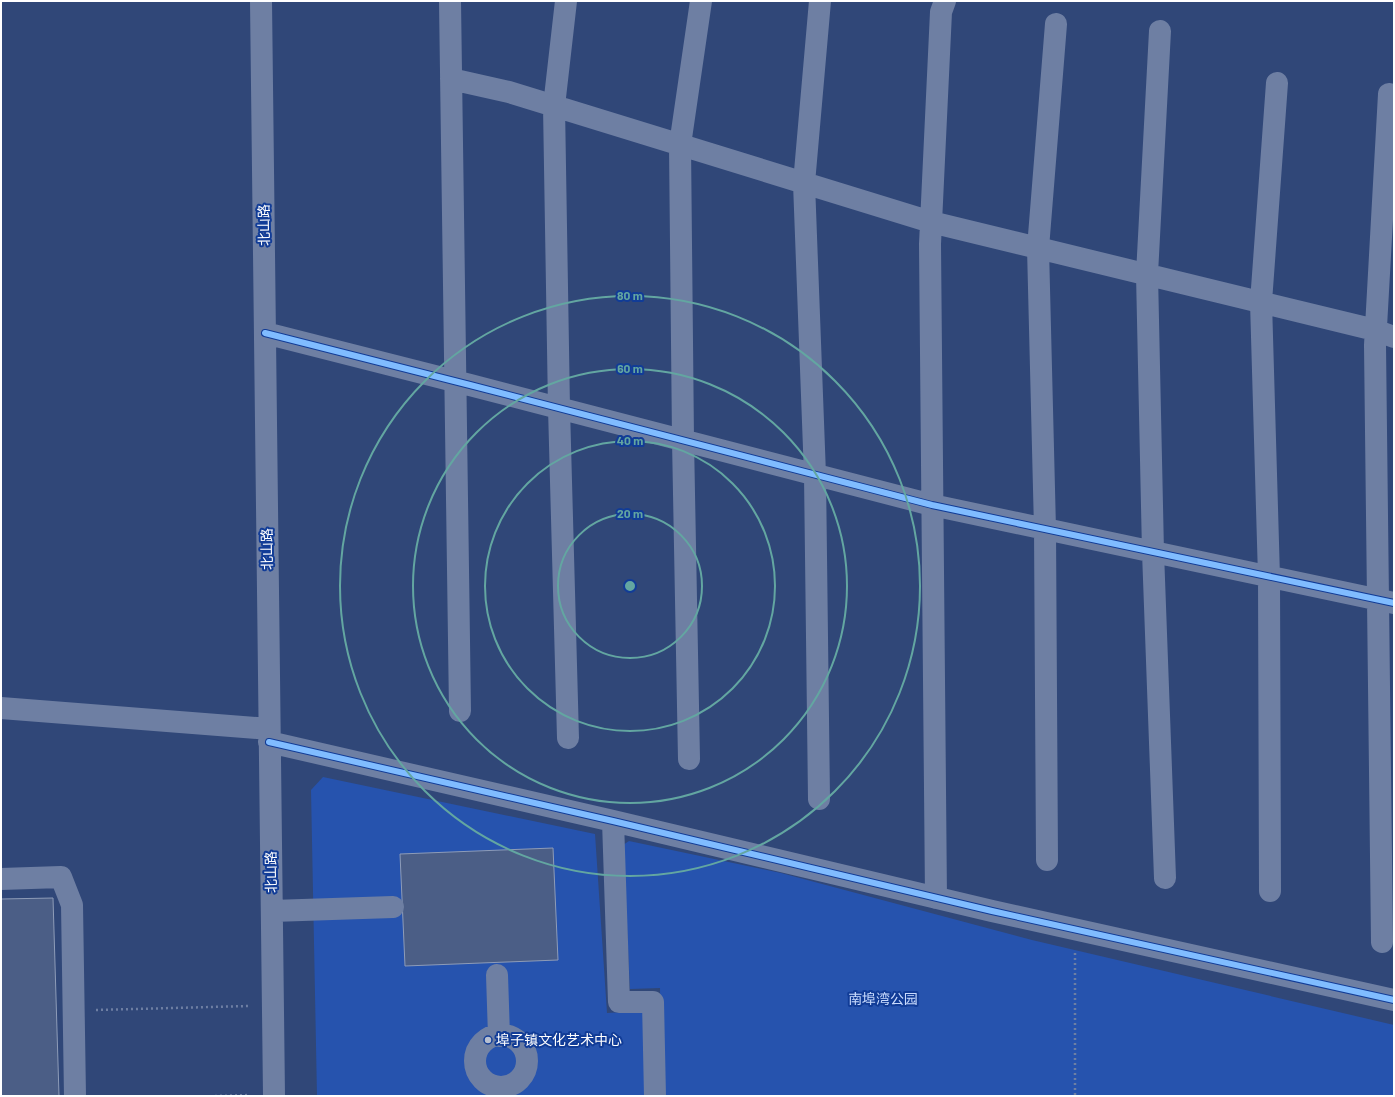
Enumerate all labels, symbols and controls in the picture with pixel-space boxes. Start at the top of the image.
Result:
street label: 北山路 [255,204,272,246]
text: 80 m [617,288,643,302]
text: 60 m [617,361,643,375]
text: 40 m [617,433,643,447]
text: 20 m [617,506,643,520]
street label: 北山路 [258,528,275,570]
centre of rings [623,579,637,593]
street label: 北山路 [262,851,279,893]
park label: 南埠湾公园 [848,990,918,1007]
place label: 埠子镇文化艺术中心 [496,1031,622,1048]
marker: 埠子镇文化艺术中心 [483,1035,493,1045]

